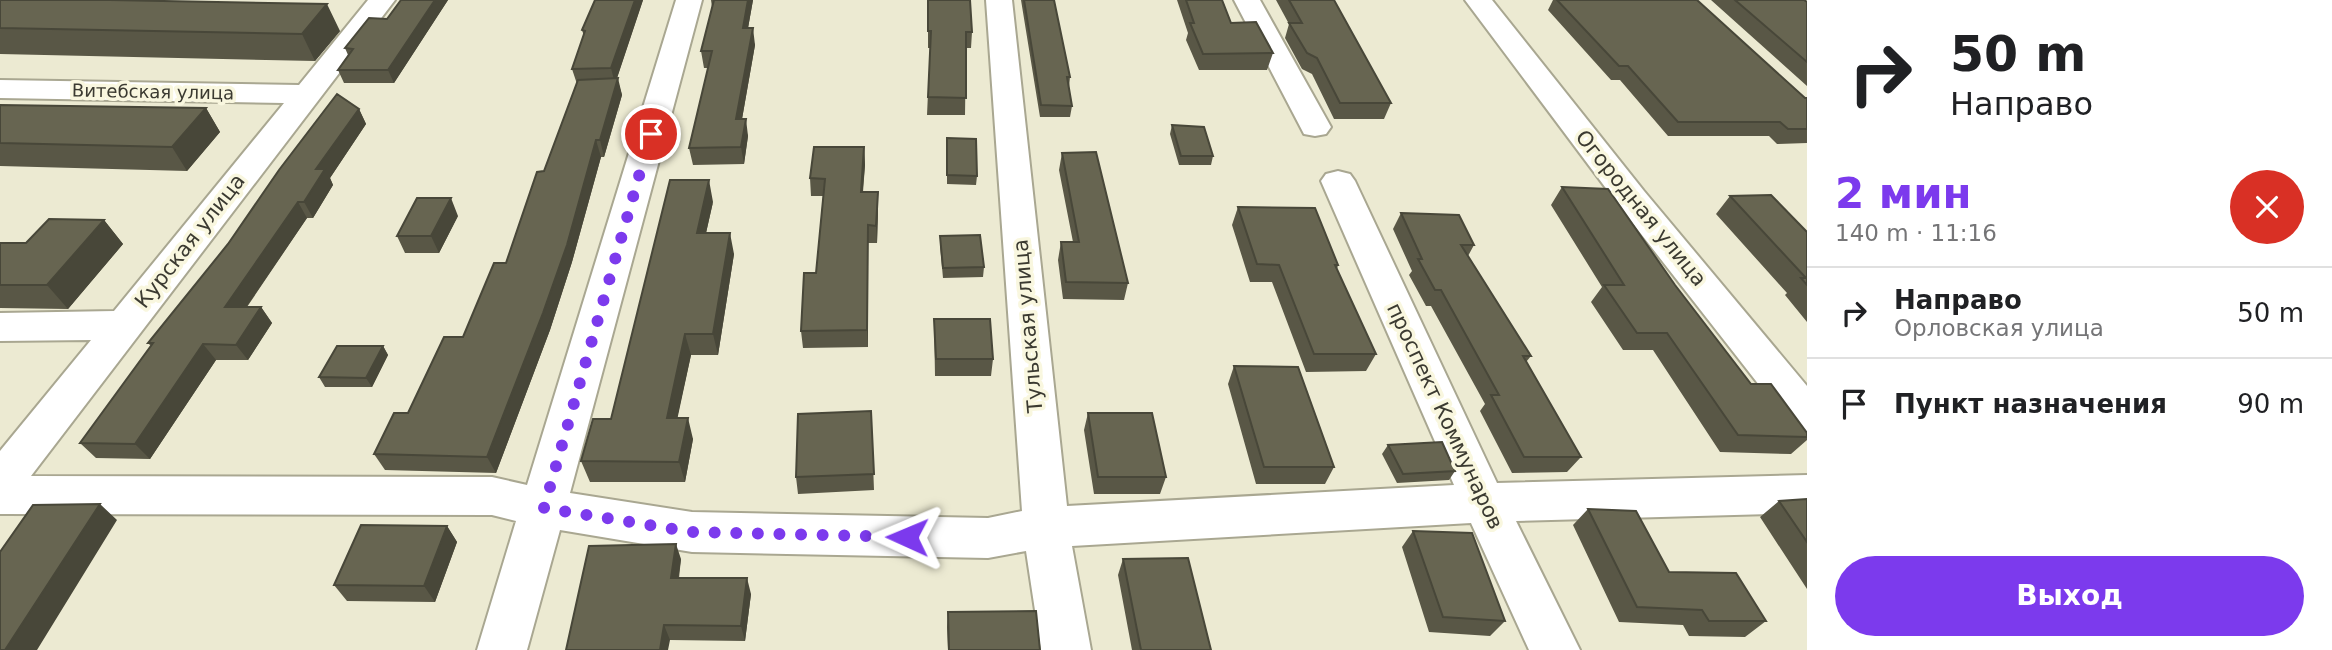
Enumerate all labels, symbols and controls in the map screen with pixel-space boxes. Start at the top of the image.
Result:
text: 50 m [1950,26,2086,83]
icon: right [1835,28,1926,119]
street label: Витебская улица [72,80,234,103]
text: Направо [1950,85,2093,123]
pin [621,104,681,164]
icon: arrive [632,115,670,153]
street label: Огородная улица [1571,125,1711,291]
street label: Курская улица [130,169,250,313]
text: 2 мин [1835,169,1972,218]
button: close [2230,170,2304,244]
text: 140 m · 11:16 [1835,220,1997,246]
street label: Тульская улица [1008,238,1048,415]
text: Направо [1894,285,2022,315]
icon: right [1835,294,1873,332]
text: 50 m [2237,298,2304,328]
street label: проспект Коммунаров [1382,299,1508,533]
text: Орловская улица [1894,315,2104,341]
icon: arrive [1835,385,1873,423]
text: Пункт назначения [1894,389,2167,419]
text: 90 m [2237,389,2304,419]
position arrow [870,500,944,574]
button: Выход [1835,556,2304,636]

